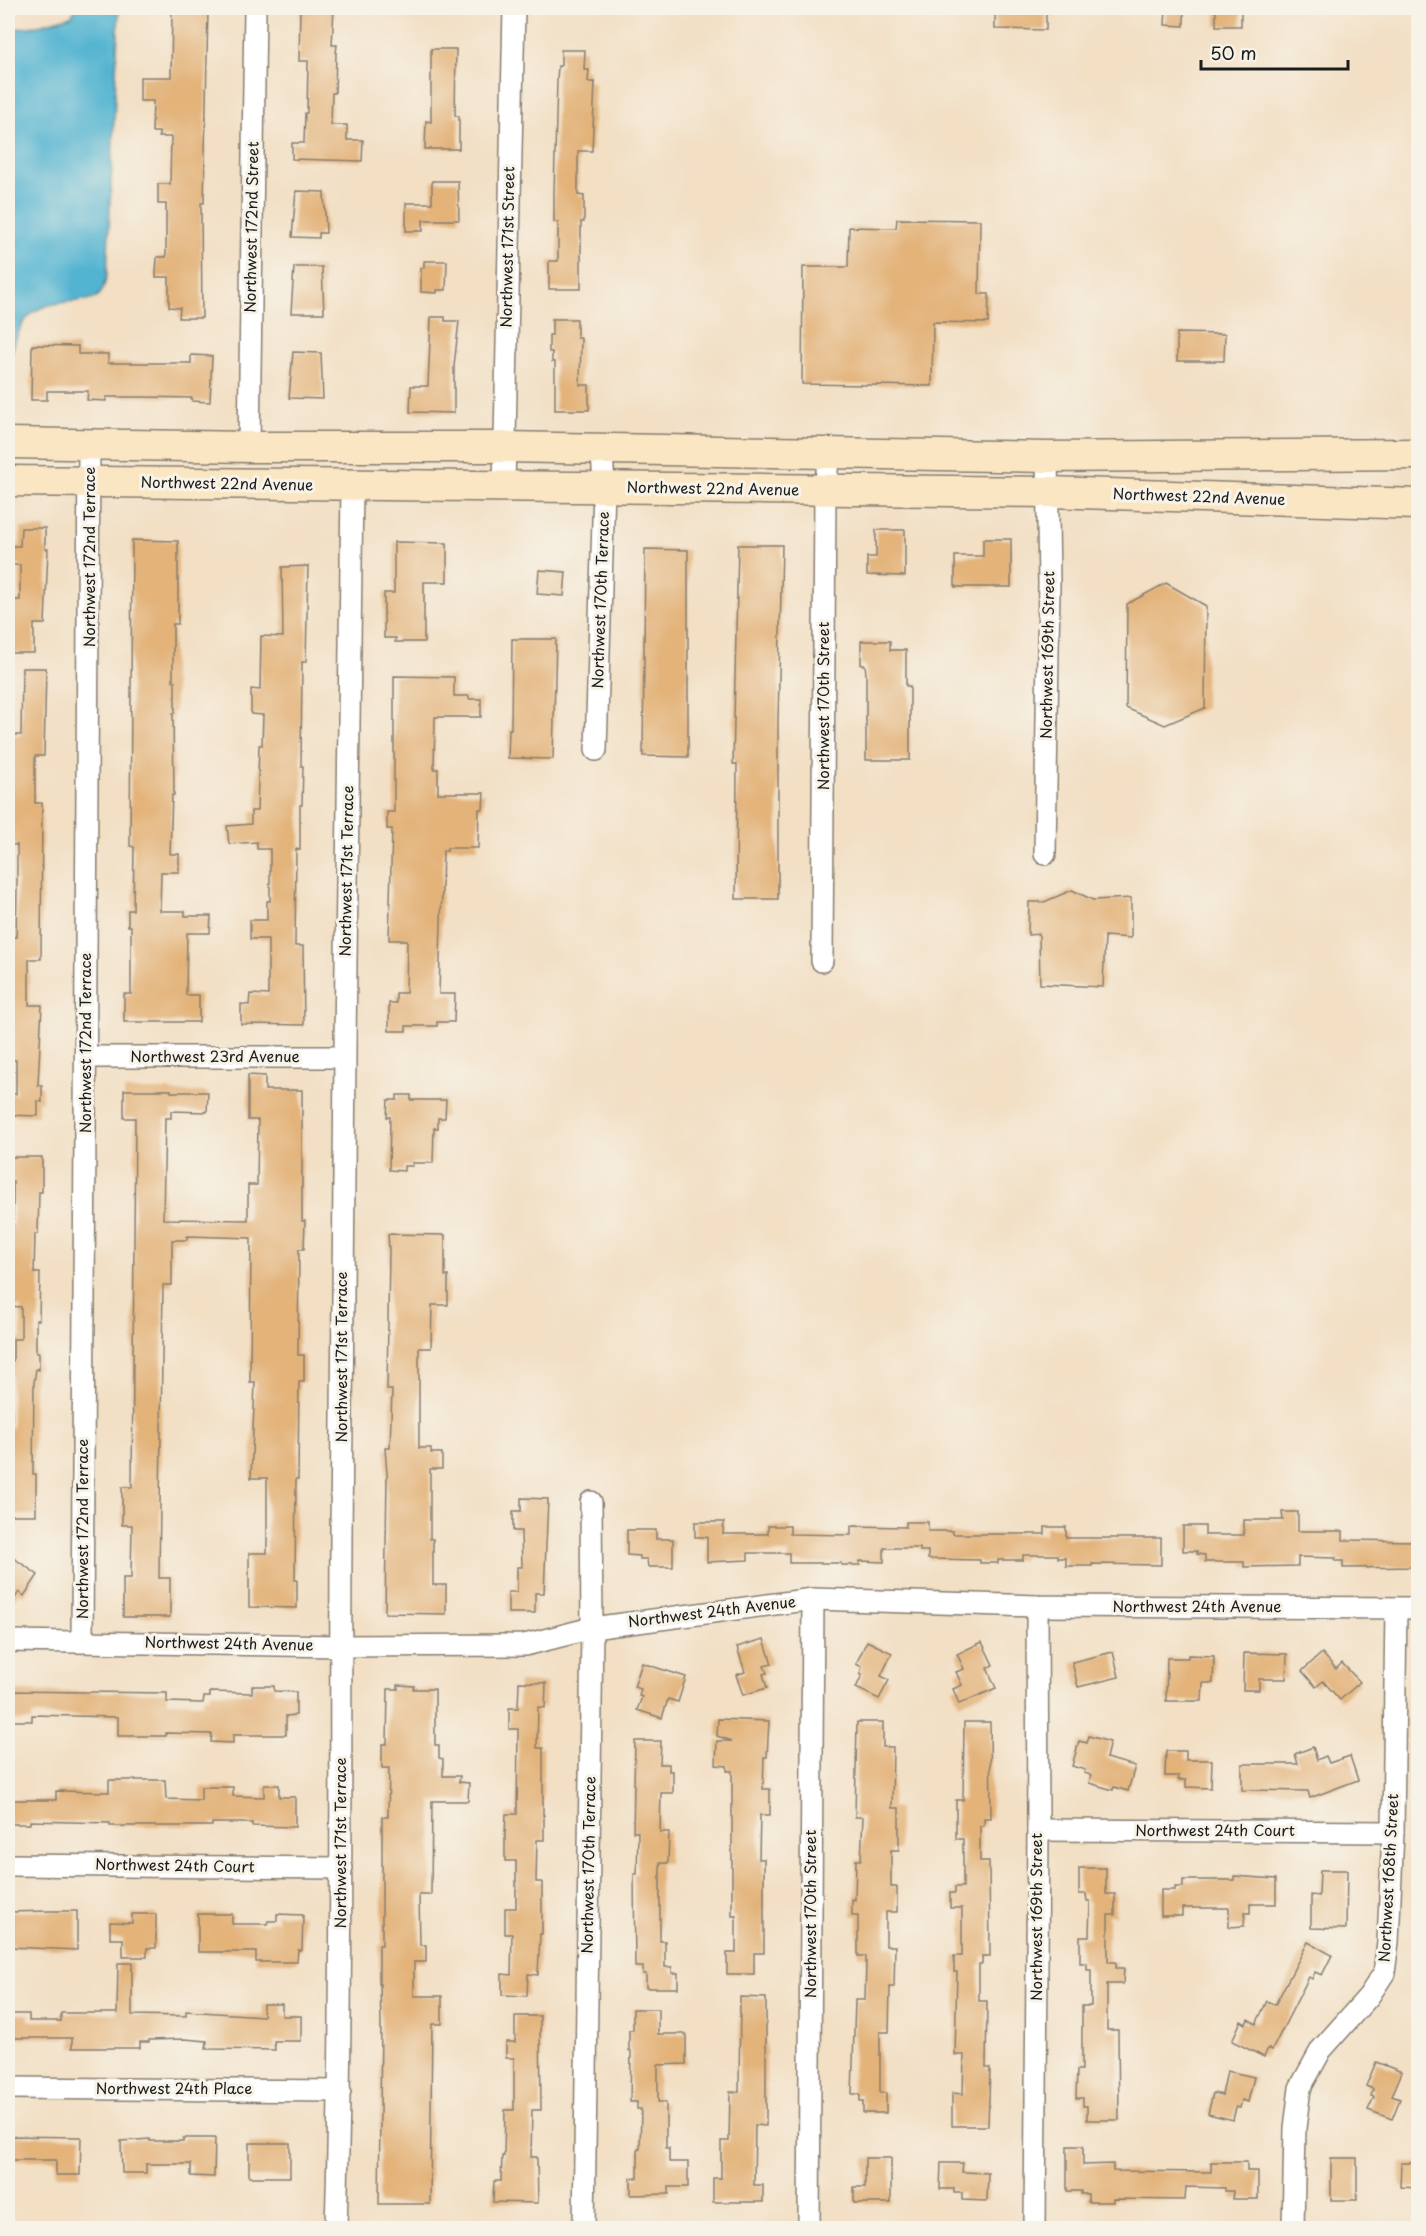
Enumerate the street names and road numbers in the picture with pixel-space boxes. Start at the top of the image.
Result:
street label: Northwest 172nd Street [238,141,263,313]
street label: Northwest 171st Street [494,166,519,328]
street label: Northwest 172nd Terrace [77,467,100,647]
street label: Northwest 22nd Avenue [140,469,314,496]
street label: Northwest 22nd Avenue [626,474,800,501]
street label: Northwest 22nd Avenue [1112,481,1286,510]
street label: Northwest 170th Terrace [585,511,614,689]
street label: Northwest 169th Street [1034,571,1059,739]
street label: Northwest 170th Street [811,622,834,790]
street label: Northwest 171st Terrace [333,785,358,957]
street label: Northwest 172nd Terrace [73,953,96,1133]
street label: Northwest 23rd Avenue [130,1044,300,1067]
street label: Northwest 171st Terrace [329,1271,352,1442]
street label: Northwest 172nd Terrace [70,1439,93,1619]
street label: Northwest 24th Avenue [627,1589,797,1632]
street label: Northwest 24th Avenue [1113,1594,1281,1617]
street label: Northwest 24th Avenue [144,1630,314,1655]
street label: Northwest 171st Terrace [328,1757,351,1928]
street label: Northwest 170th Terrace [574,1776,601,1954]
street label: Northwest 168th Street [1372,1793,1403,1963]
street label: Northwest 24th Court [1135,1818,1295,1841]
street label: Northwest 170th Street [798,1830,821,1998]
street label: Northwest 169th Street [1024,1833,1047,2001]
street label: Northwest 24th Court [95,1852,255,1877]
street label: Northwest 24th Place [96,2076,252,2099]

